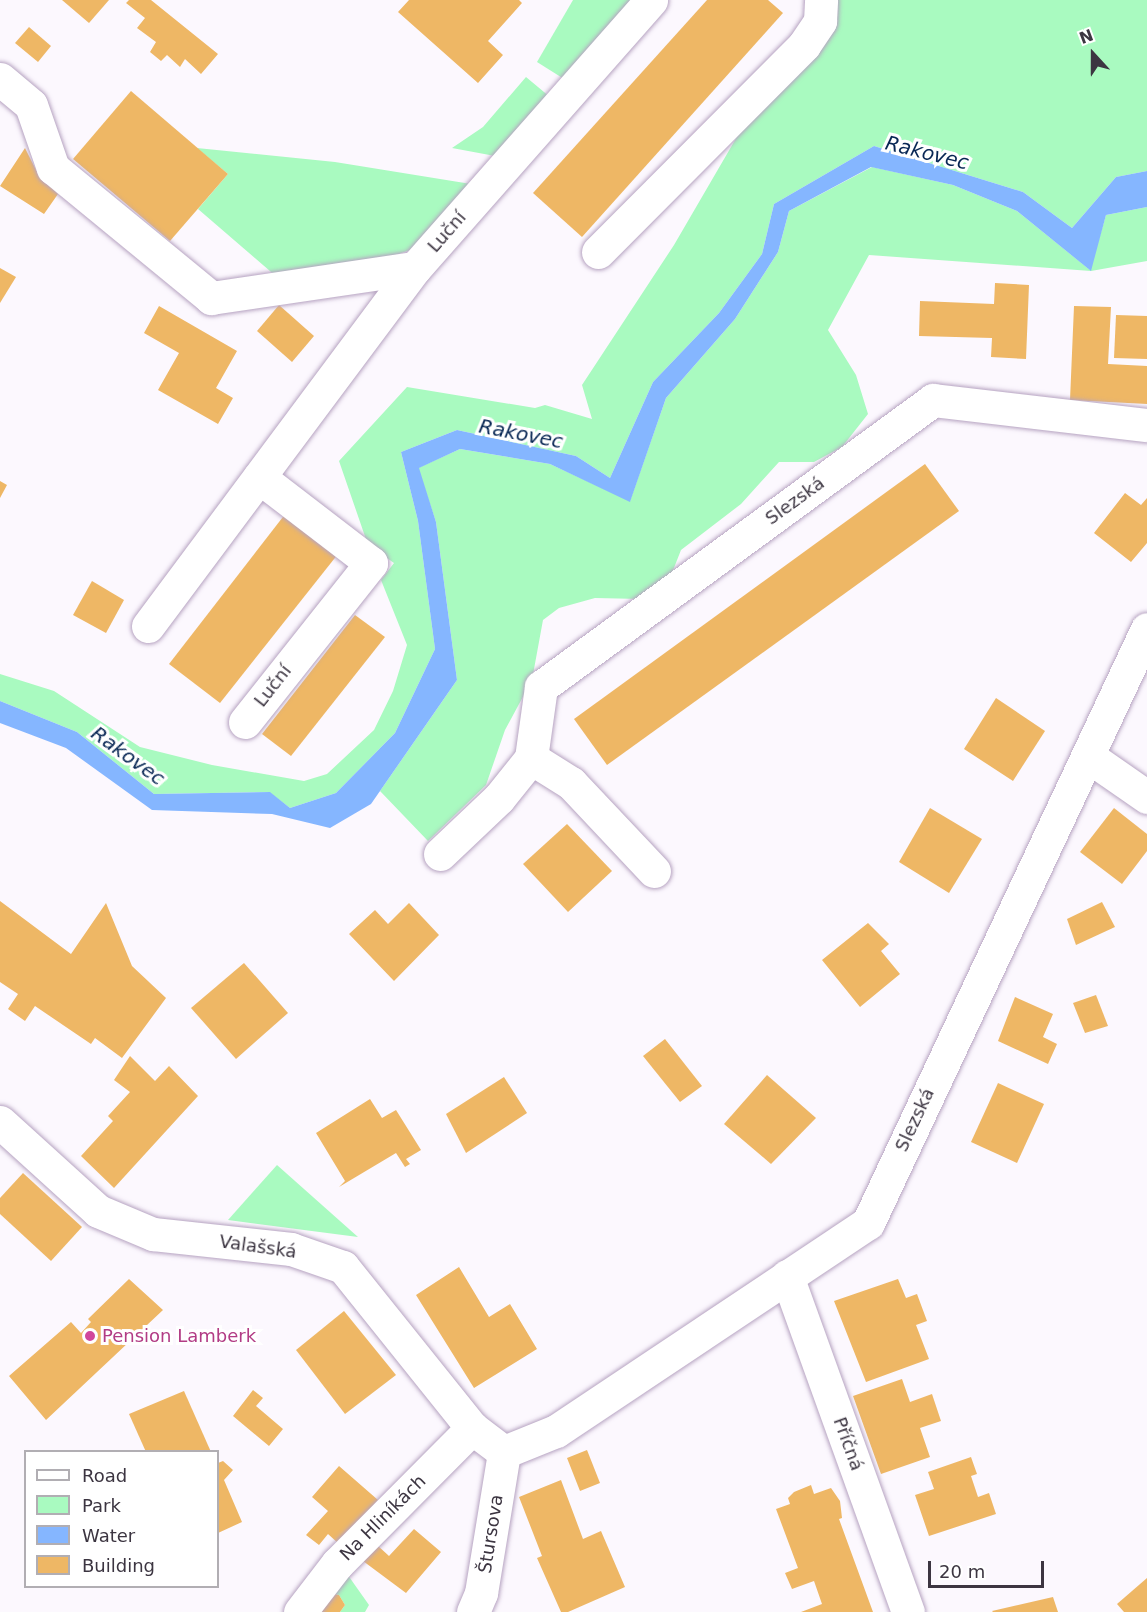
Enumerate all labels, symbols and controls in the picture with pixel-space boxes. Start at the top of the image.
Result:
north arrow [1063,24,1123,84]
text: N [1077,25,1096,48]
water label: Rakovec [883,131,971,175]
street label: Luční [423,207,471,257]
water label: Rakovec [477,414,565,454]
street label: Slezská [761,472,829,530]
street label: Luční [250,661,296,711]
water label: Rakovec [87,721,169,791]
street label: Slezská [891,1085,939,1155]
street label: Valašská [218,1231,298,1263]
place label: Pension Lamberk [102,1325,256,1347]
marker: Pension Lamberk [83,1329,97,1343]
street label: Příčná [828,1414,868,1474]
legend [24,1450,219,1588]
text: Road [82,1465,127,1486]
street label: Na Hliníkách [336,1471,430,1565]
street label: Štursova [474,1493,508,1575]
text: Park [82,1495,121,1516]
text: Water [82,1525,135,1546]
scale bar [931,1549,1046,1587]
text: Building [82,1555,155,1576]
text: 20 m [939,1561,985,1582]

